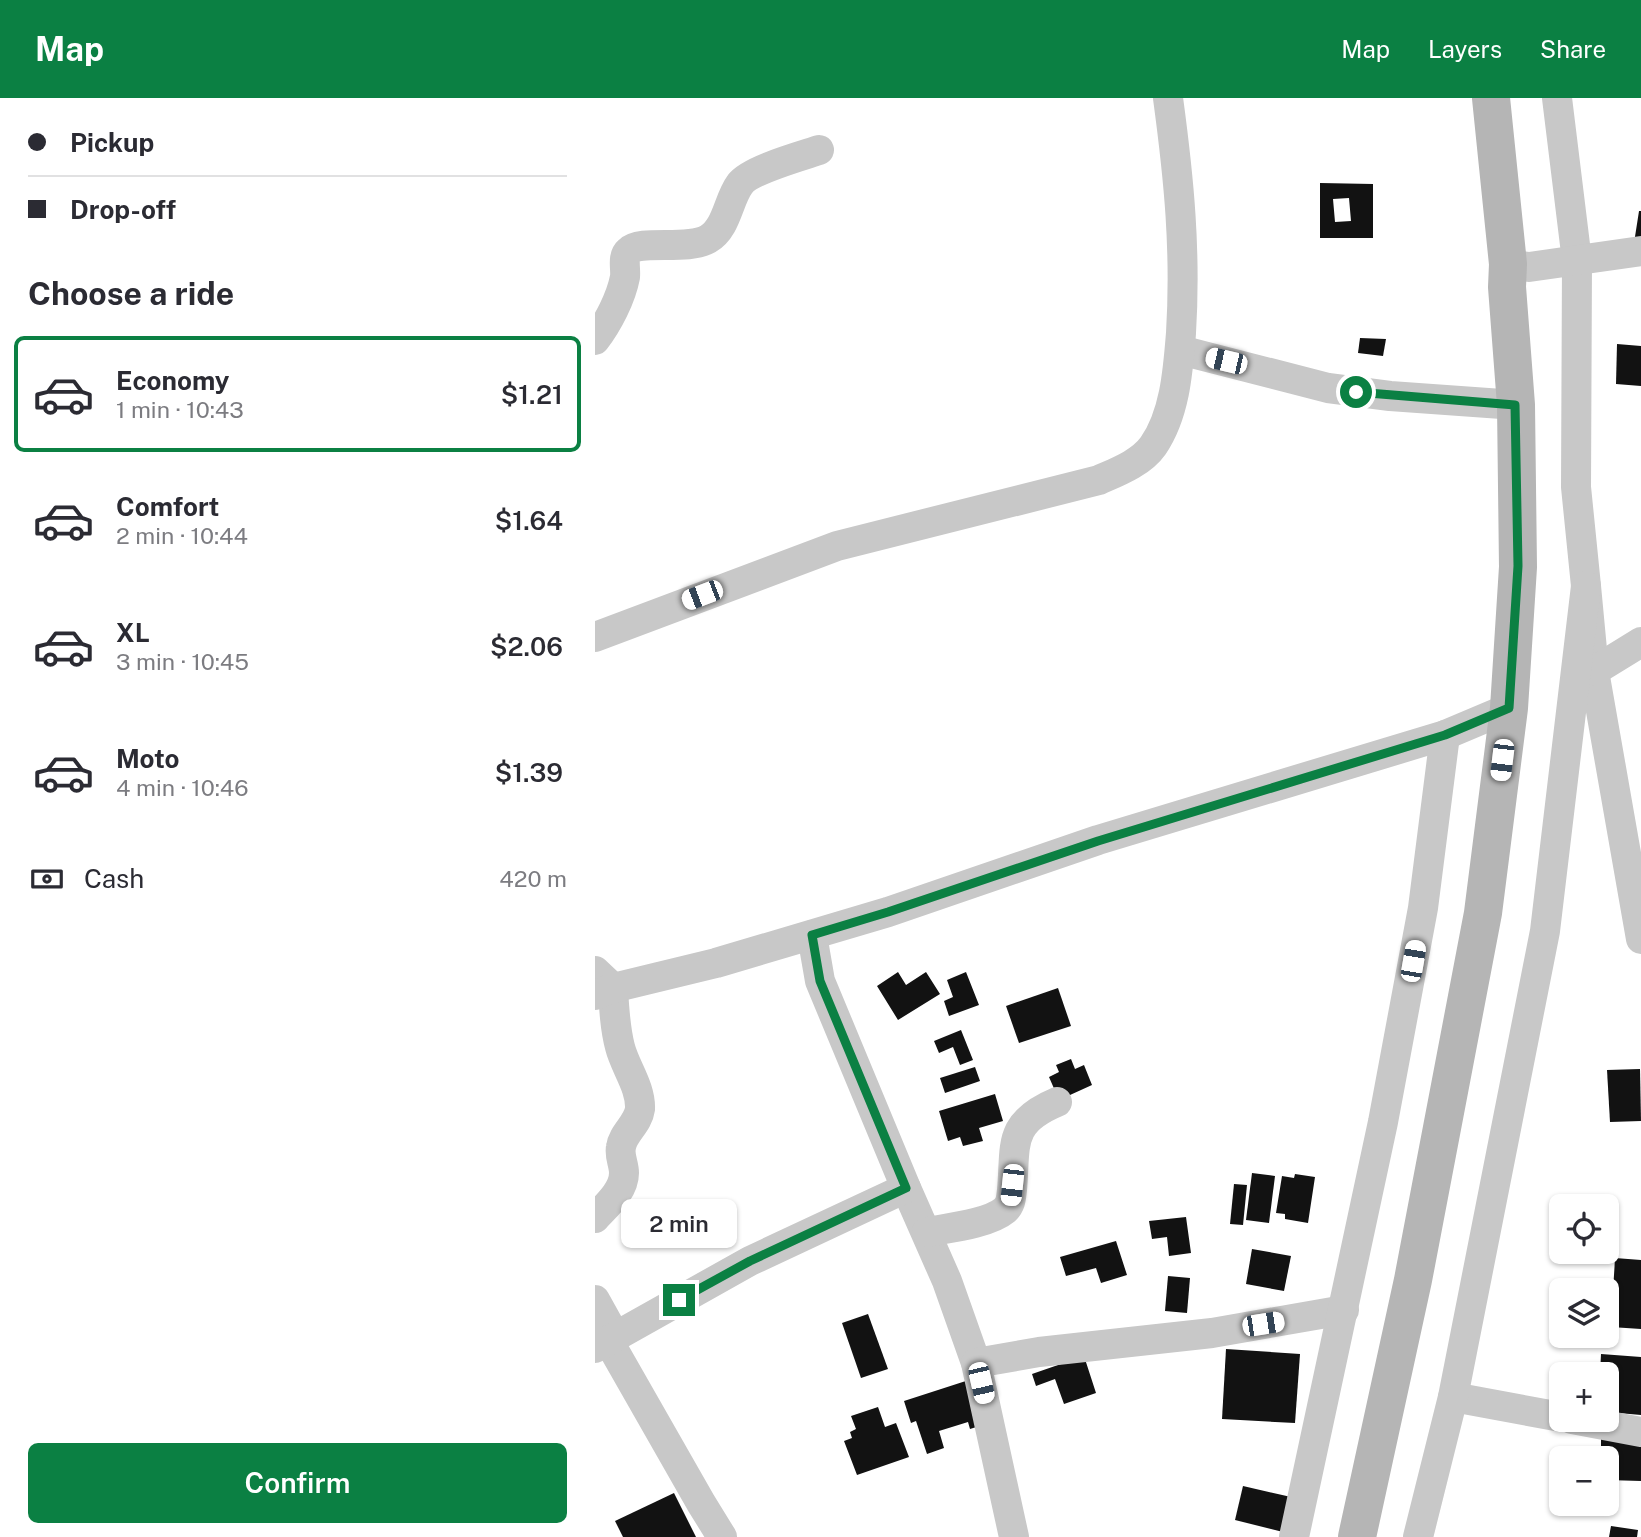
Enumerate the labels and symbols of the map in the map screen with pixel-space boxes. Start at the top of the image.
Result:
car [1204,346,1249,376]
route start [1340,376,1372,408]
car [679,578,726,612]
car [1490,738,1515,782]
car [1400,938,1427,984]
car [1000,1163,1025,1207]
callout: 2 min [621,1198,737,1248]
route end [663,1284,695,1316]
car [1241,1310,1286,1338]
car [967,1360,996,1406]

